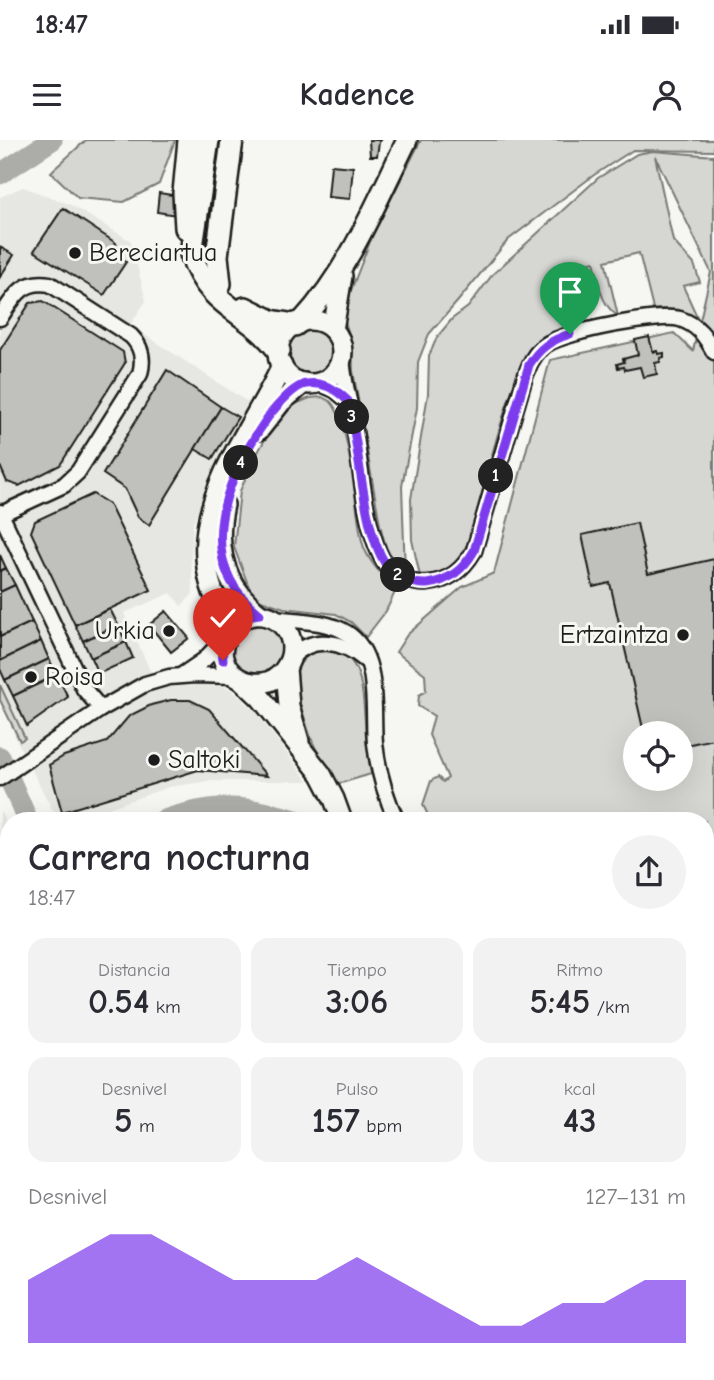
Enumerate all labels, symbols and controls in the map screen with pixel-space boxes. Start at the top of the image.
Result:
text: 18:47 [35,10,88,40]
icon: menu [28,76,66,114]
text: Kadence [300,76,414,113]
icon: person [648,76,686,114]
place label: Bereciartua [89,238,217,268]
marker: Bereciartua [67,245,83,261]
pin [540,262,600,334]
icon: arrive [551,273,589,311]
pin: 3 [334,400,370,434]
text: 3 [347,405,356,427]
pin: 4 [224,446,258,480]
text: 4 [236,451,245,473]
pin: 1 [478,458,514,494]
text: 1 [492,464,499,486]
pin: 2 [380,558,416,592]
text: 2 [393,563,402,585]
pin [193,588,253,660]
icon: check [204,599,242,637]
place label: Urkia [95,616,155,646]
place label: Ertzaintza [560,620,669,650]
marker: Urkia [161,623,177,639]
marker: Ertzaintza [675,627,691,643]
place label: Roisa [45,662,104,692]
marker: Roisa [23,669,39,685]
map controls [623,721,693,791]
button: locate [623,721,693,791]
place label: Saltoki [168,745,240,775]
marker: Saltoki [146,752,162,768]
button: share [612,835,686,909]
text: Carrera nocturna [28,836,311,880]
text: 18:47 [28,884,75,911]
text: Distancia [98,959,171,981]
text: Tiempo [327,959,387,981]
text: Ritmo [556,959,603,981]
text: 0.54 [88,981,149,1022]
text: 3:06 [326,981,388,1022]
text: 5:45 [529,981,590,1022]
text: km [149,996,181,1018]
text: /km [590,996,630,1018]
text: Desnivel [102,1078,167,1100]
text: Pulso [336,1078,378,1100]
text: kcal [564,1078,596,1100]
text: 5 [114,1100,133,1141]
text: 157 [312,1100,360,1141]
text: 43 [563,1100,597,1141]
text: m [133,1115,155,1137]
text: bpm [360,1115,402,1137]
text: Desnivel [28,1183,107,1210]
text: 127–131 m [586,1183,686,1210]

